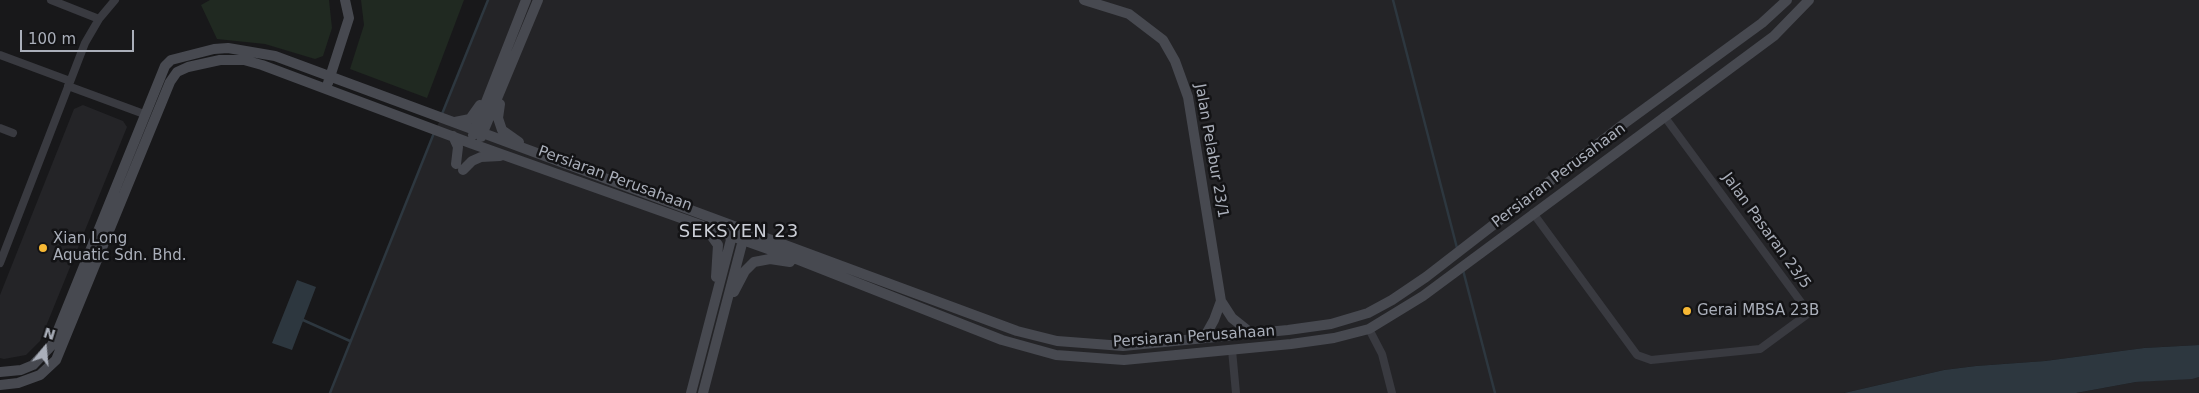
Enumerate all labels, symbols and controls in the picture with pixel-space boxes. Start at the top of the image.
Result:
scale bar [22,20,136,52]
text: 100 m [28,30,76,48]
street label: Jalan Pelabur 23/1 [1190,82,1232,220]
street label: Persiaran Perusahaan [1489,120,1629,232]
street label: Persiaran Perusahaan [536,143,694,215]
street label: Jalan Pasaran 23/5 [1718,169,1814,293]
district label: SEKSYEN 23 [678,221,800,243]
place label: Xian Long Aquatic Sdn. Bhd. [53,230,186,265]
marker: Xian Long Aquatic Sdn. Bhd. [37,242,49,254]
place label: Gerai MBSA 23B [1697,302,1819,320]
marker: Gerai MBSA 23B [1681,305,1693,317]
street label: Persiaran Perusahaan [1112,322,1276,352]
north arrow [20,323,70,373]
text: N [41,324,57,343]

